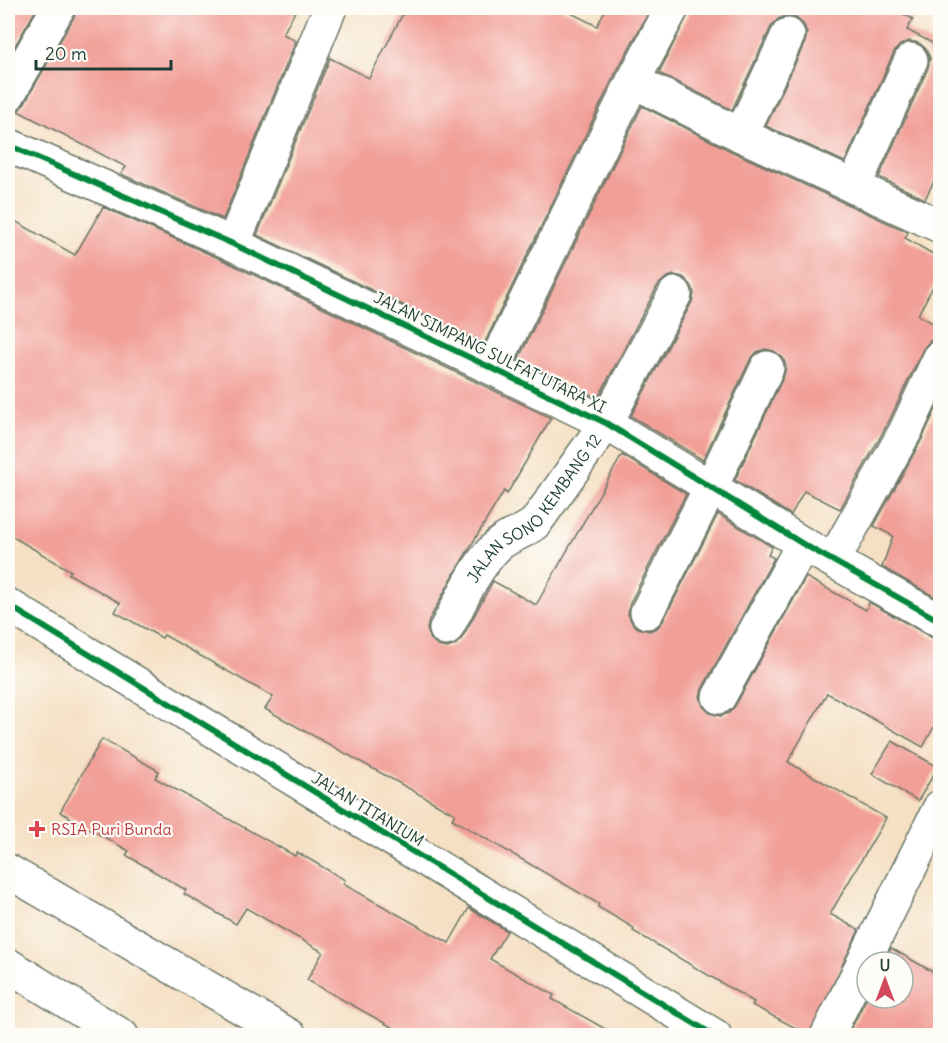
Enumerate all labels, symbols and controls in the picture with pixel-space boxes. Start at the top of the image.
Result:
scale bar [36,33,171,71]
text: 20 m [45,42,87,65]
street label: JALAN SIMPANG SULFAT UTARA XI [371,287,609,417]
street label: JALAN SONO KEMBANG 12 [463,430,605,586]
street label: JALAN TITANIUM [308,768,428,850]
place label: RSIA Puri Bunda [51,819,172,839]
marker: RSIA Puri Bunda [28,820,46,838]
north arrow [855,950,915,1010]
text: U [880,955,890,975]

